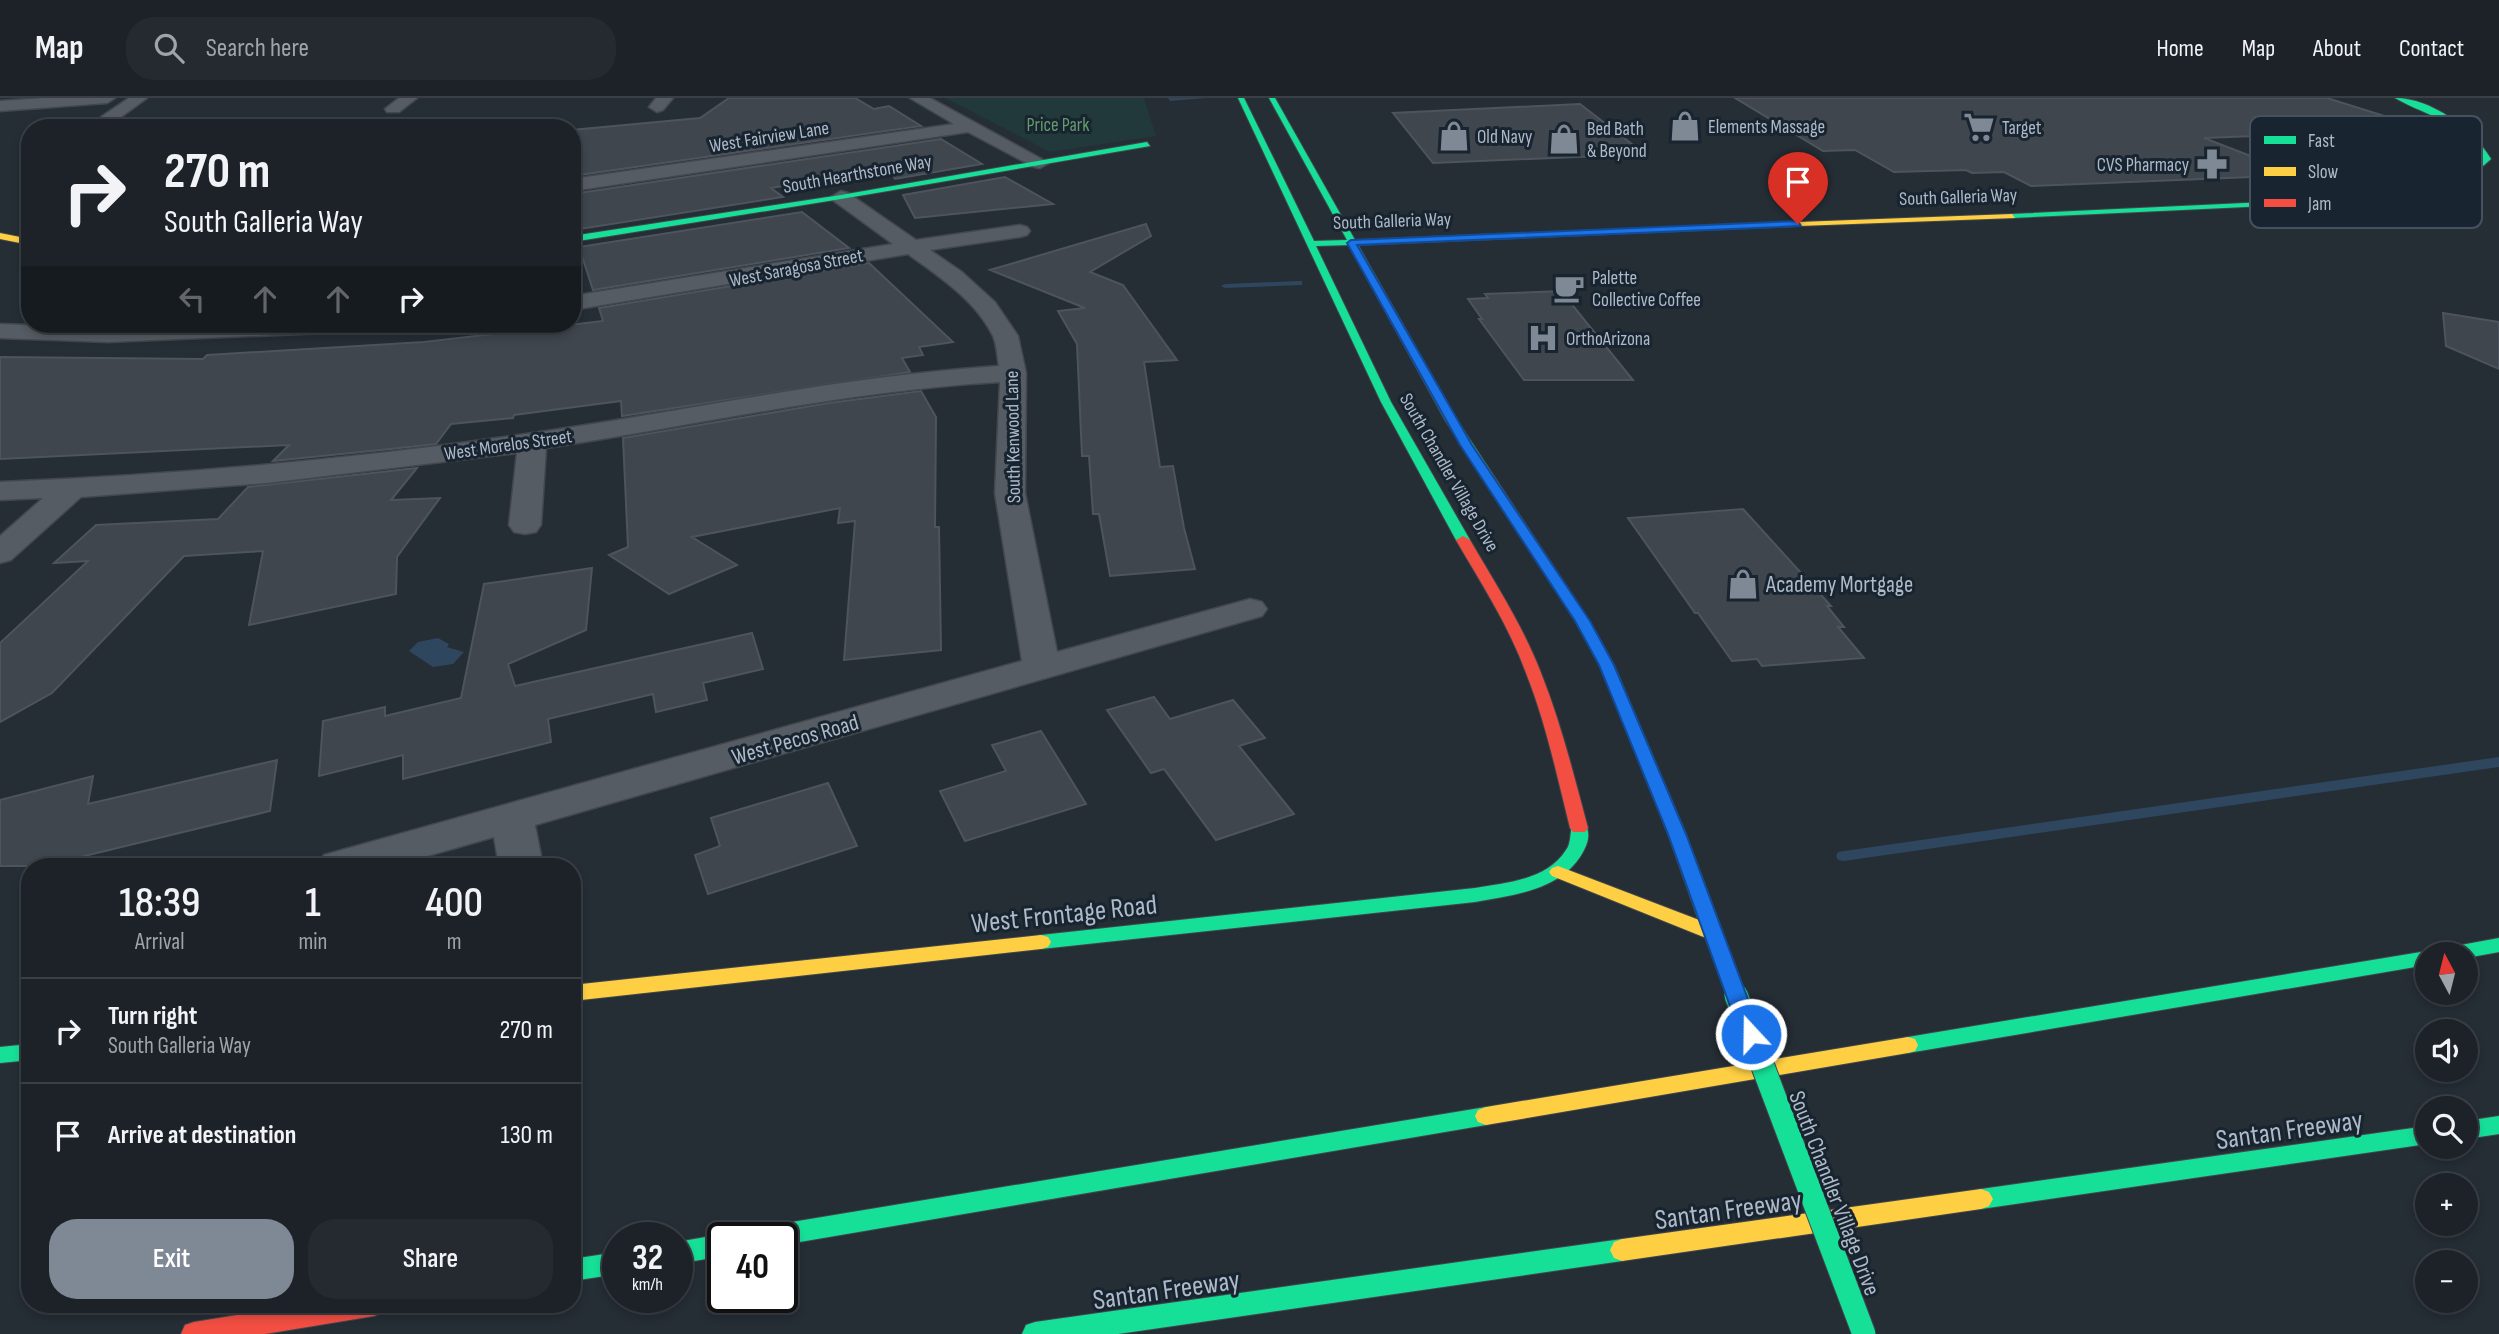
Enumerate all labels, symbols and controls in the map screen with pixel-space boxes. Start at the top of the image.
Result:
search box [126,17,616,80]
text: Map [35,28,84,68]
icon: search [150,29,188,67]
text: Search here [206,33,309,64]
text: Home [2156,34,2204,63]
text: Map [2242,34,2275,63]
text: About [2313,34,2361,63]
text: Contact [2399,34,2464,63]
shop icon: Elements Massage [1668,109,1702,143]
supermarket icon: Target [1962,110,1996,144]
park label: Price Park [1027,114,1090,137]
place label: Elements Massage [1708,116,1825,139]
legend [2250,116,2482,228]
street label: West Fairview Lane [708,117,831,158]
place label: Target [2002,117,2042,140]
place label: Bed Bath & Beyond [1587,118,1647,163]
shop icon: Old Navy [1437,119,1471,153]
shop icon: Bed Bath & Beyond [1547,122,1581,156]
place label: Old Navy [1477,126,1533,149]
text: Fast [2308,130,2335,153]
text: 270 m [164,143,270,202]
icon: right [49,147,140,238]
pharmacy icon: CVS Pharmacy [2195,147,2229,181]
street label: South Hearthstone Way [781,150,934,199]
pin [1768,152,1828,224]
place label: CVS Pharmacy [2097,154,2190,177]
text: Slow [2308,161,2338,184]
icon: arrive [1779,163,1817,201]
street label: South Galleria Way [1899,184,2018,211]
text: Jam [2307,193,2331,216]
text: South Galleria Way [164,203,363,242]
street label: South Galleria Way [1333,208,1452,235]
street label: West Saragosa Street [727,244,865,293]
place label: Palette Collective Coffee [1592,267,1701,312]
cafe icon: Palette Collective Coffee [1552,271,1586,305]
icon: left [173,280,211,318]
icon: ahead [246,280,284,318]
icon: ahead [319,280,357,318]
icon: right [392,280,430,318]
hospital icon: OrthoArizona [1526,321,1560,355]
place label: OrthoArizona [1566,328,1650,351]
street label: South Kenwood Lane [1001,371,1026,503]
street label: South Chandler Village Drive [1394,389,1503,556]
street label: West Morelos Street [443,425,574,466]
shop icon: Academy Mortgage [1726,567,1760,601]
place label: Academy Mortgage [1765,571,1913,599]
street label: West Pecos Road [729,709,862,771]
text: 18:39 [119,878,200,929]
text: 1 [305,878,321,929]
text: 400 [425,878,483,929]
street label: West Frontage Road [970,888,1159,941]
text: Arrival [135,928,184,956]
text: min [298,928,327,956]
text: m [447,928,462,956]
north arrow [2415,942,2478,1004]
map controls [2415,942,2478,1313]
position arrow [1714,997,1788,1071]
text: Turn right [108,1001,197,1032]
icon: right [49,1012,87,1050]
text: 270 m [500,1015,553,1046]
button: sound [2415,1019,2478,1082]
text: South Galleria Way [108,1032,251,1060]
street label: South Chandler Village Drive [1782,1087,1886,1300]
button: search [2415,1096,2478,1159]
street label: Santan Freeway [2214,1104,2365,1157]
icon: arrive [49,1117,87,1155]
text: Arrive at destination [108,1120,296,1151]
text: 130 m [501,1120,553,1151]
button: + [2415,1173,2478,1236]
street label: Santan Freeway [1653,1184,1804,1237]
button: Exit [49,1219,294,1299]
button: Share [308,1219,553,1299]
speed limit sign: 40 [707,1222,798,1313]
text: 32 [632,1237,663,1280]
button: − [2415,1250,2478,1313]
street label: Santan Freeway [1091,1264,1242,1317]
text: km/h [632,1274,663,1295]

